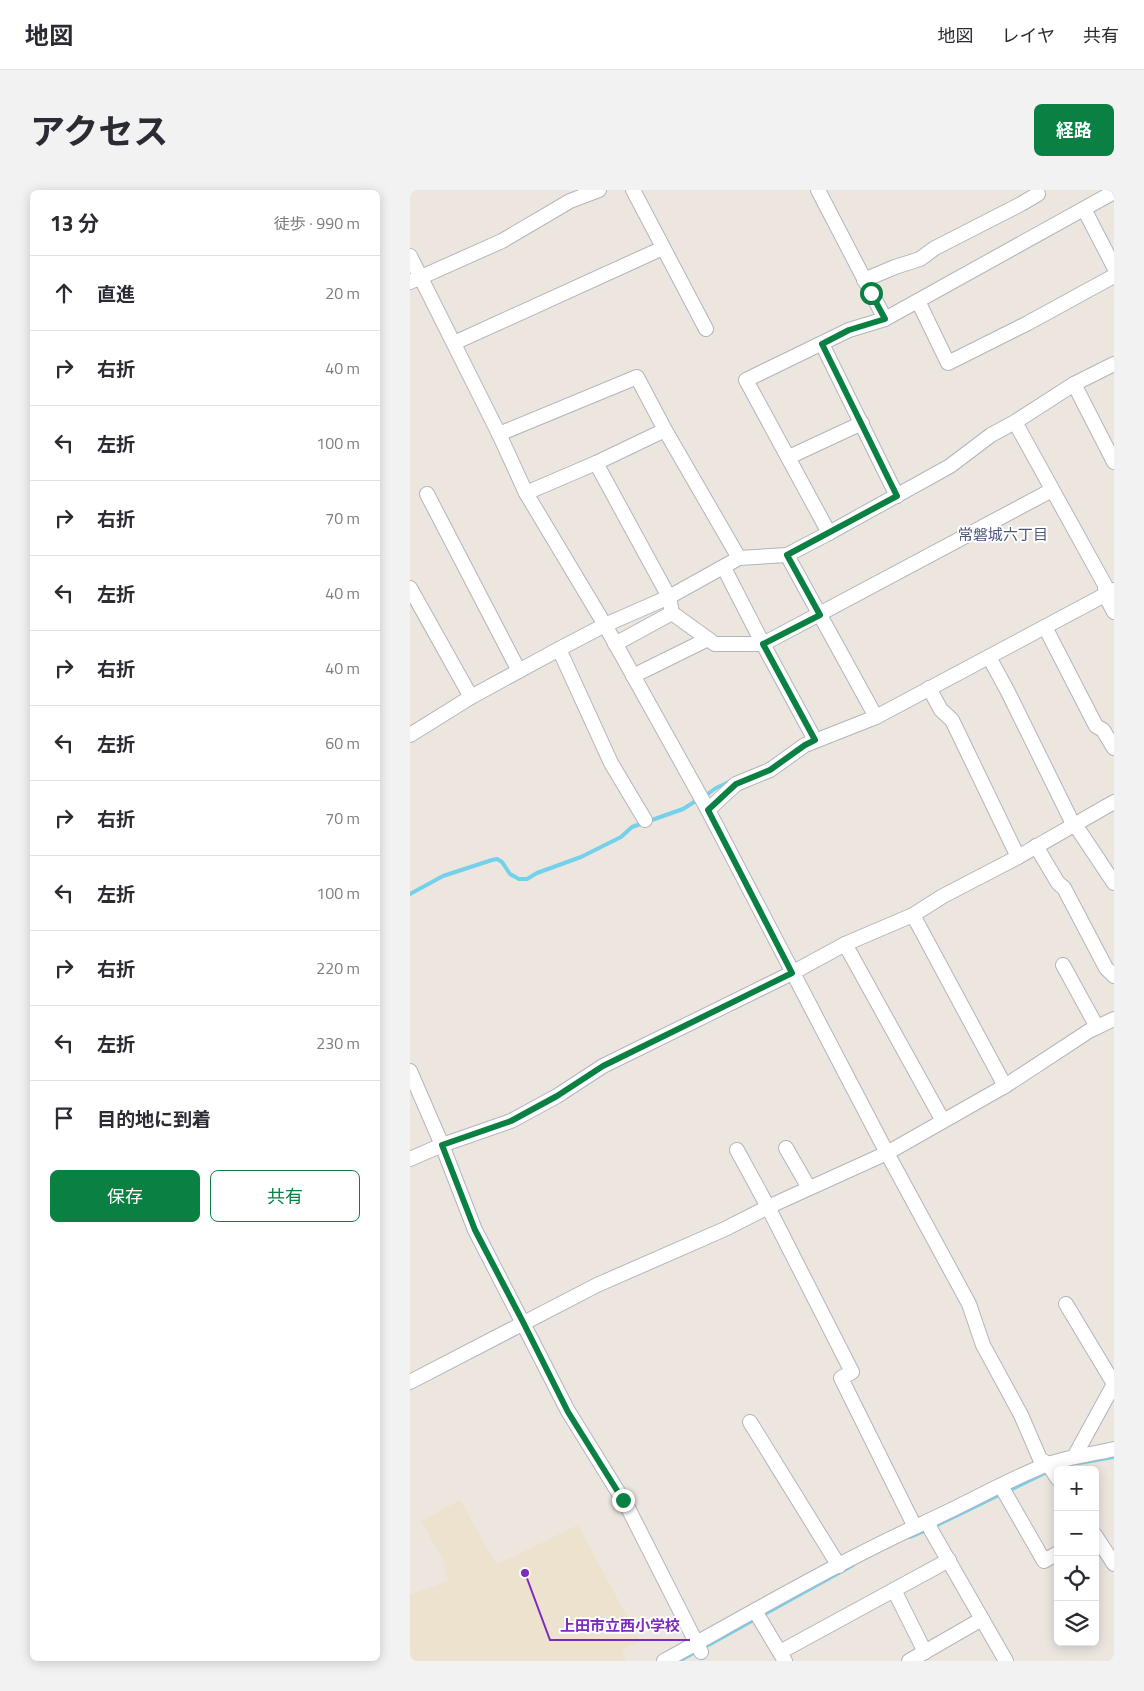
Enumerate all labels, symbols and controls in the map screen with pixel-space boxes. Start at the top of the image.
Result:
text: 地図 [25,17,73,53]
text: 地図 [938,22,974,49]
text: レイヤ [1002,22,1055,49]
text: 共有 [1083,22,1119,49]
text: アクセス [30,104,168,158]
button: 経路 [1034,104,1114,156]
text: 13 分 [50,207,99,239]
text: 徒歩 · 990 m [274,211,360,235]
icon: ahead [50,279,78,307]
text: 直進 [97,279,135,308]
text: 20 m [325,281,360,305]
route start [860,282,883,305]
icon: right [50,354,78,382]
text: 右折 [97,354,135,383]
text: 40 m [325,356,360,380]
icon: left [50,429,78,457]
text: 左折 [97,429,135,458]
text: 100 m [316,431,360,455]
icon: right [50,504,78,532]
text: 右折 [97,504,135,533]
text: 70 m [325,506,360,530]
district label: 常磐城六丁目 [958,523,1048,546]
icon: left [50,579,78,607]
text: 左折 [97,579,135,608]
text: 40 m [325,581,360,605]
icon: right [50,654,78,682]
text: 右折 [97,654,135,683]
text: 40 m [325,656,360,680]
icon: left [50,729,78,757]
text: 左折 [97,729,135,758]
text: 60 m [325,731,360,755]
icon: right [50,804,78,832]
text: 右折 [97,804,135,833]
text: 70 m [325,806,360,830]
icon: left [50,879,78,907]
text: 左折 [97,879,135,908]
text: 100 m [316,881,360,905]
icon: right [50,954,78,982]
text: 右折 [97,954,135,983]
text: 220 m [316,956,360,980]
icon: left [50,1029,78,1057]
text: 左折 [97,1029,135,1058]
text: 230 m [316,1031,360,1055]
icon: arrive [50,1104,78,1132]
text: 目的地に到着 [97,1104,211,1133]
button: 保存 [50,1170,200,1222]
button: 共有 [210,1170,360,1222]
map controls [1054,1466,1099,1646]
button: + [1054,1466,1099,1511]
route end [612,1489,635,1512]
button: − [1054,1511,1099,1556]
button: locate [1054,1556,1099,1601]
button: layers [1054,1601,1099,1646]
callout: 上田市立西小学校 [550,1610,690,1640]
text: 上田市立西小学校 [560,1614,680,1637]

